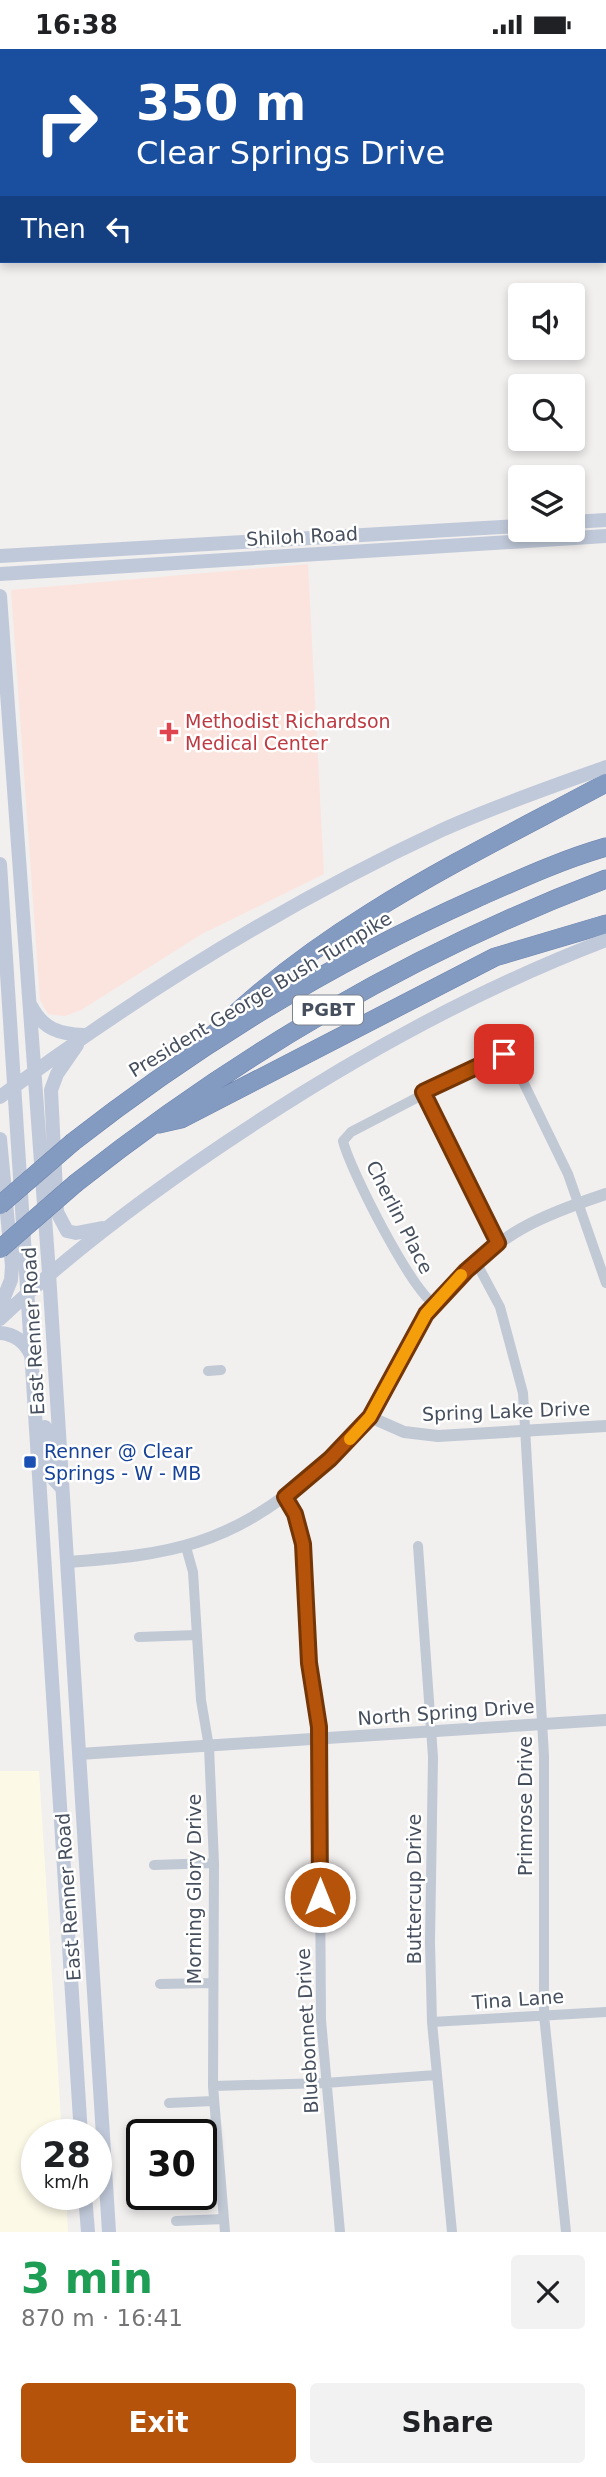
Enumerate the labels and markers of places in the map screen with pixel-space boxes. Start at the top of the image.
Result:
place label: Methodist Richardson Medical Center [185,710,391,754]
marker: Methodist Richardson Medical Center [159,722,179,742]
pin [474,1024,534,1084]
place label: Renner @ Clear Springs - W - MB [44,1440,201,1484]
marker: Renner @ Clear Springs - W - MB [22,1454,38,1470]

